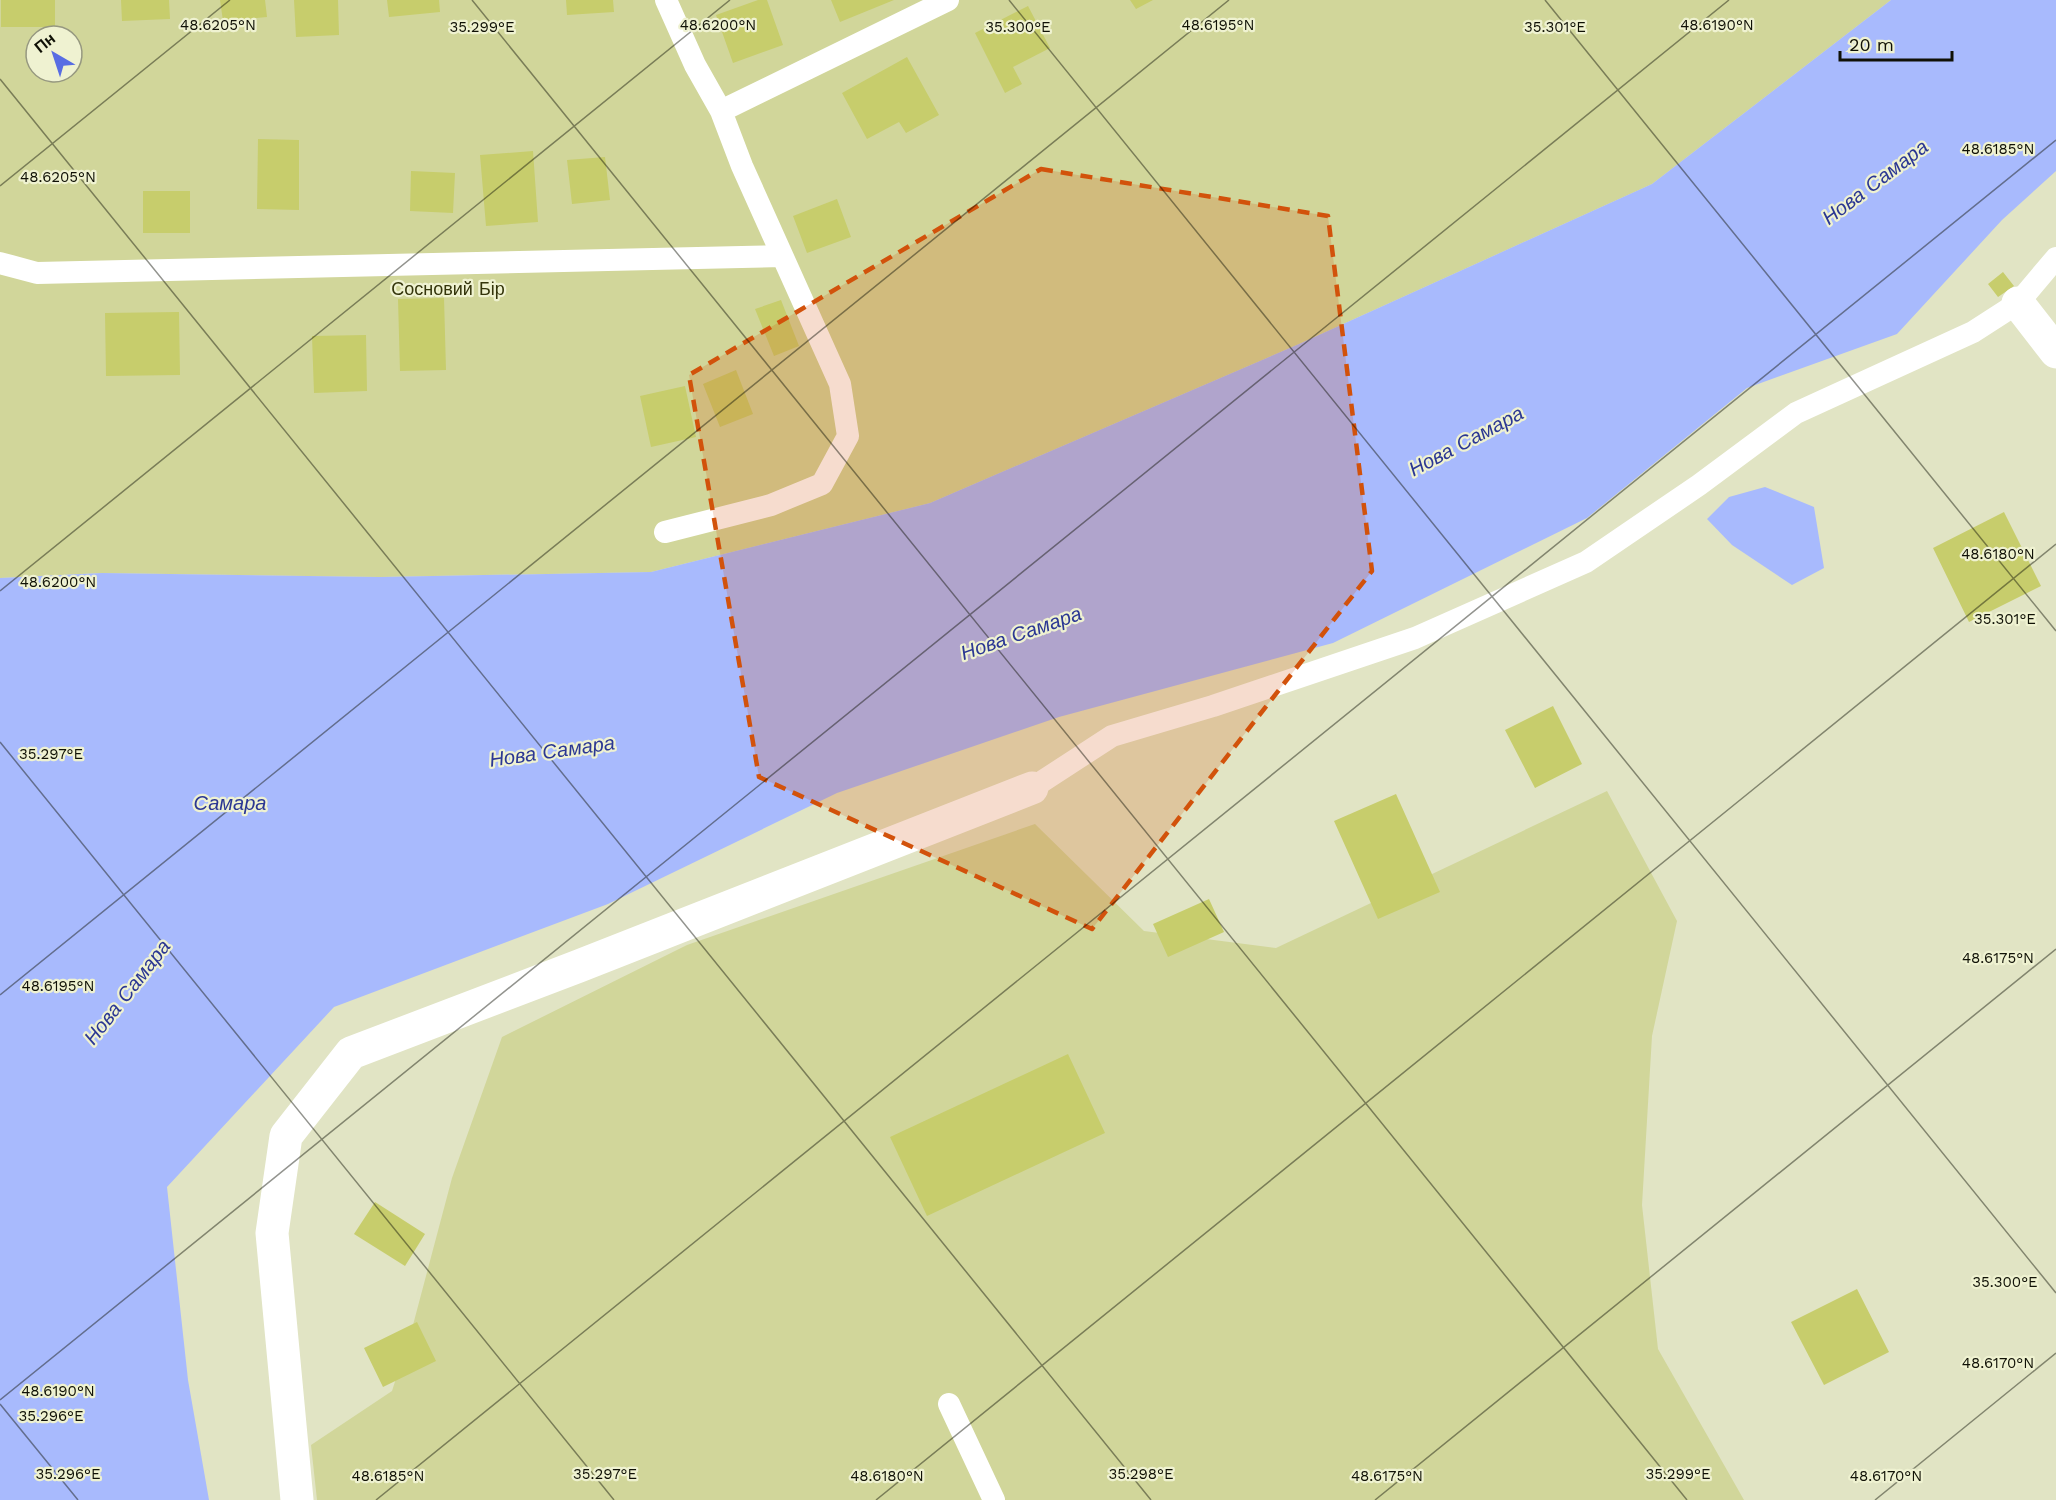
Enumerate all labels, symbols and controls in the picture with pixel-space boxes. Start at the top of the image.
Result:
text: 48.6205°N [180,16,256,34]
text: 48.6200°N [680,16,756,34]
text: 48.6195°N [1181,16,1255,34]
text: 48.6190°N [1680,16,1754,34]
text: 35.299°E [449,18,515,36]
text: 35.300°E [985,18,1051,36]
text: 35.301°E [1524,18,1586,36]
north arrow [24,24,84,84]
scale bar [1840,24,1952,62]
text: Пн [31,29,59,57]
text: 20 m [1849,34,1894,55]
water label: Нова Самара [1817,134,1933,230]
text: 48.6185°N [1961,140,2035,158]
text: 48.6205°N [20,168,96,186]
park label: Сосновий Бір [391,278,505,299]
water label: Нова Самара [1405,401,1527,481]
text: 48.6180°N [1961,545,2035,563]
text: 48.6200°N [20,573,96,591]
water label: Нова Самара [957,601,1085,665]
text: 35.301°E [1974,610,2036,628]
water label: Нова Самара [488,730,616,772]
text: 35.297°E [19,745,83,763]
water label: Самара [194,791,266,815]
water label: Нова Самара [79,935,175,1049]
text: 48.6175°N [1962,949,2034,967]
text: 48.6195°N [21,977,95,995]
text: 35.300°E [1972,1273,2038,1291]
text: 48.6170°N [1962,1354,2034,1372]
text: 48.6190°N [21,1382,95,1400]
text: 35.296°E [18,1407,84,1425]
text: 35.296°E [35,1465,101,1483]
text: 35.297°E [573,1465,637,1483]
text: 35.298°E [1108,1465,1174,1483]
text: 35.299°E [1645,1465,1711,1483]
text: 48.6185°N [351,1467,425,1485]
text: 48.6180°N [850,1467,924,1485]
text: 48.6175°N [1351,1467,1423,1485]
text: 48.6170°N [1850,1467,1922,1485]

